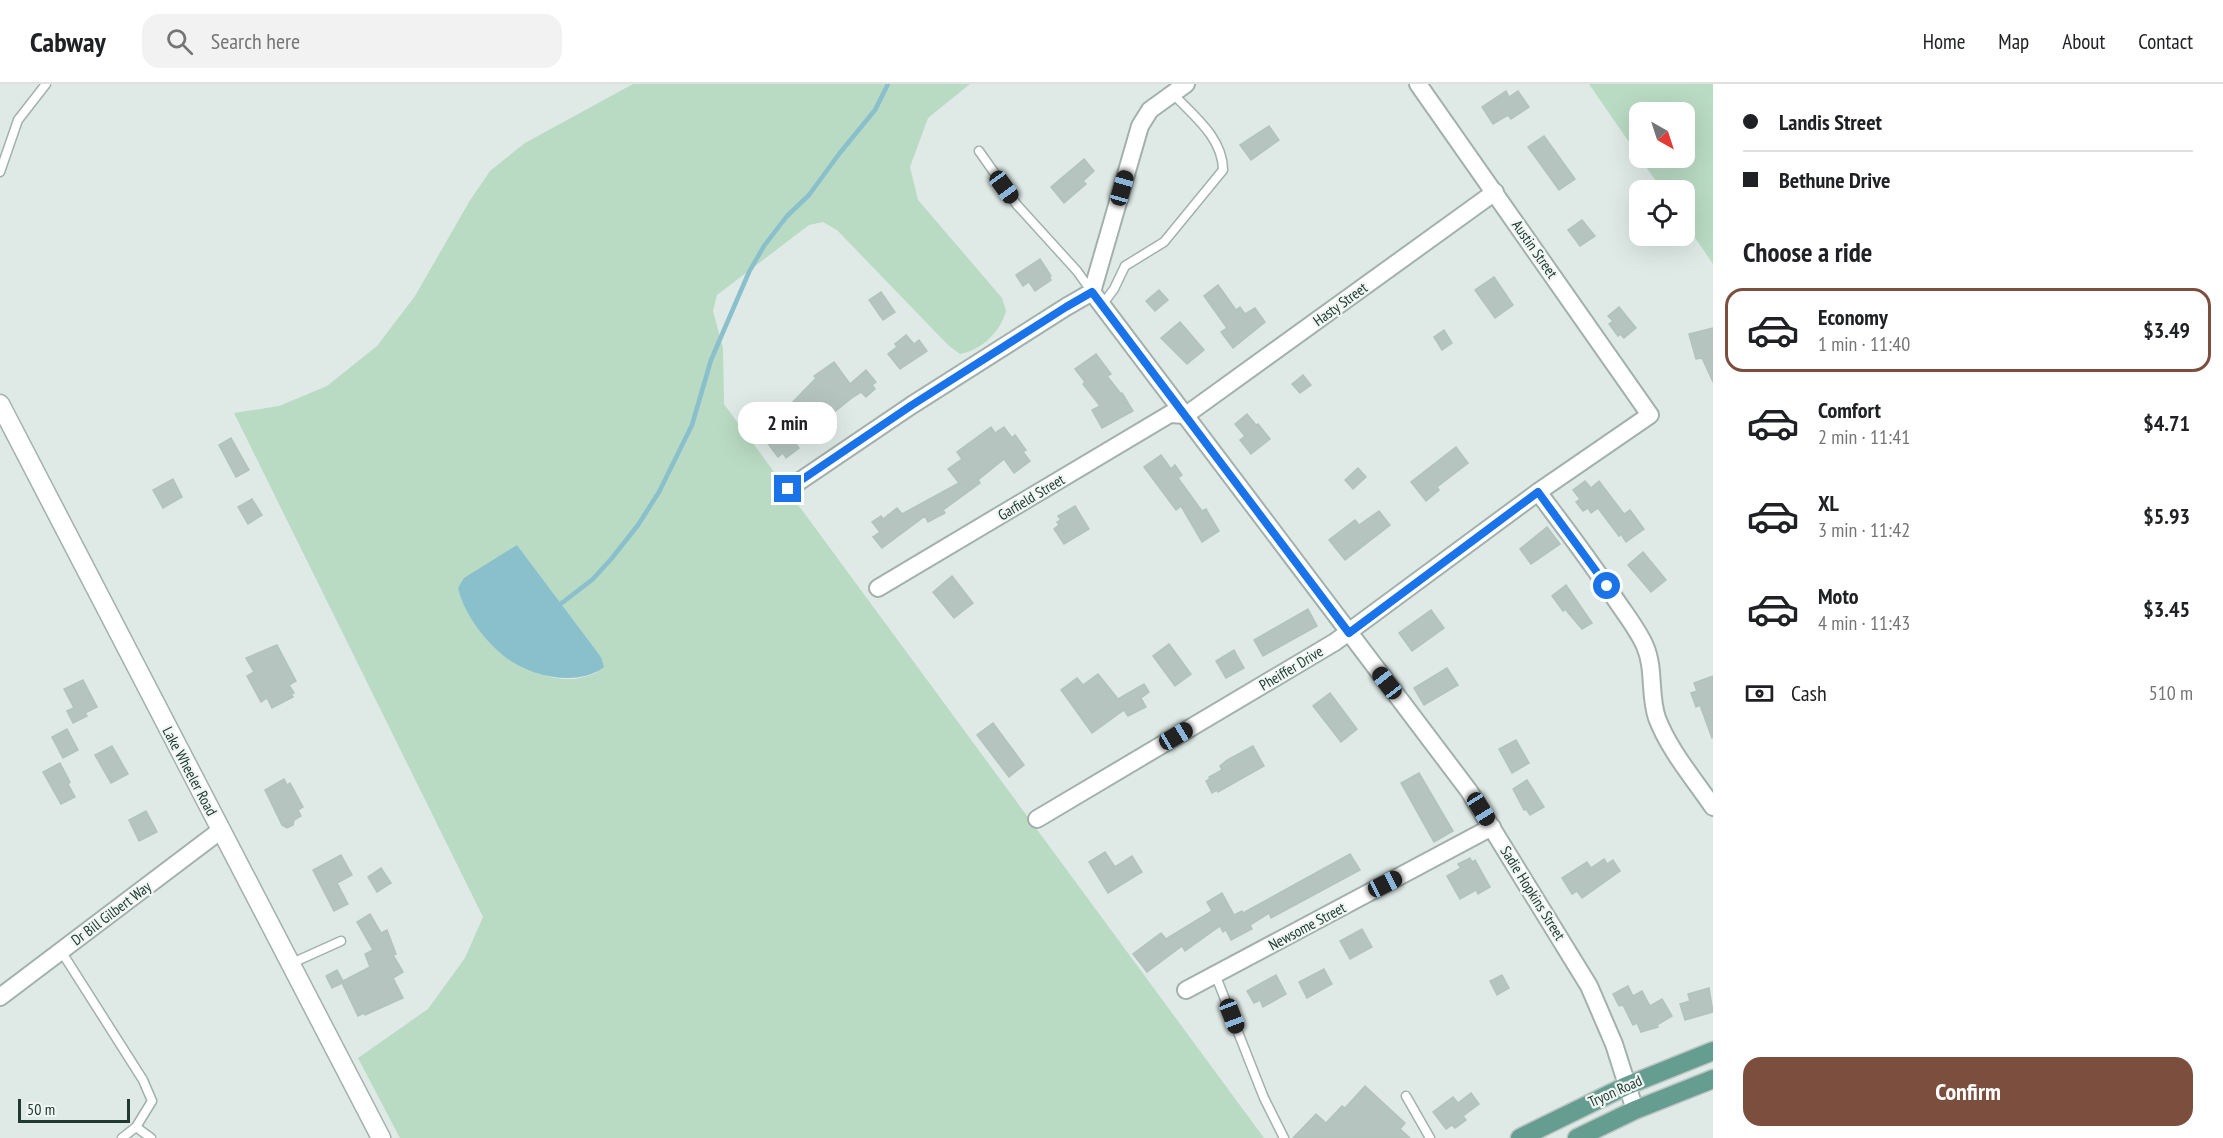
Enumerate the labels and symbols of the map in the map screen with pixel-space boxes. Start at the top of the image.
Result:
north arrow [1629,102,1695,168]
car [986,167,1022,207]
car [1108,168,1136,208]
street label: Austin Street [1508,216,1562,282]
street label: Hasty Street [1309,278,1371,330]
callout: 2 min [738,402,838,444]
street label: Garfield Street [994,470,1068,524]
route end [774,475,801,502]
route start [1593,572,1620,599]
street label: Pheiffer Drive [1256,642,1326,694]
car [1369,663,1405,703]
car [1156,719,1196,753]
street label: Lake Wheeler Road [159,723,221,819]
car [1464,789,1498,829]
street label: Sadie Hopkins Street [1496,842,1570,944]
car [1365,868,1405,900]
street label: Dr Bill Gilbert Way [67,877,155,949]
street label: Newsome Street [1265,898,1349,954]
car [1217,996,1247,1036]
street label: Tryon Road [1585,1071,1645,1111]
scale bar [18,1096,130,1124]

